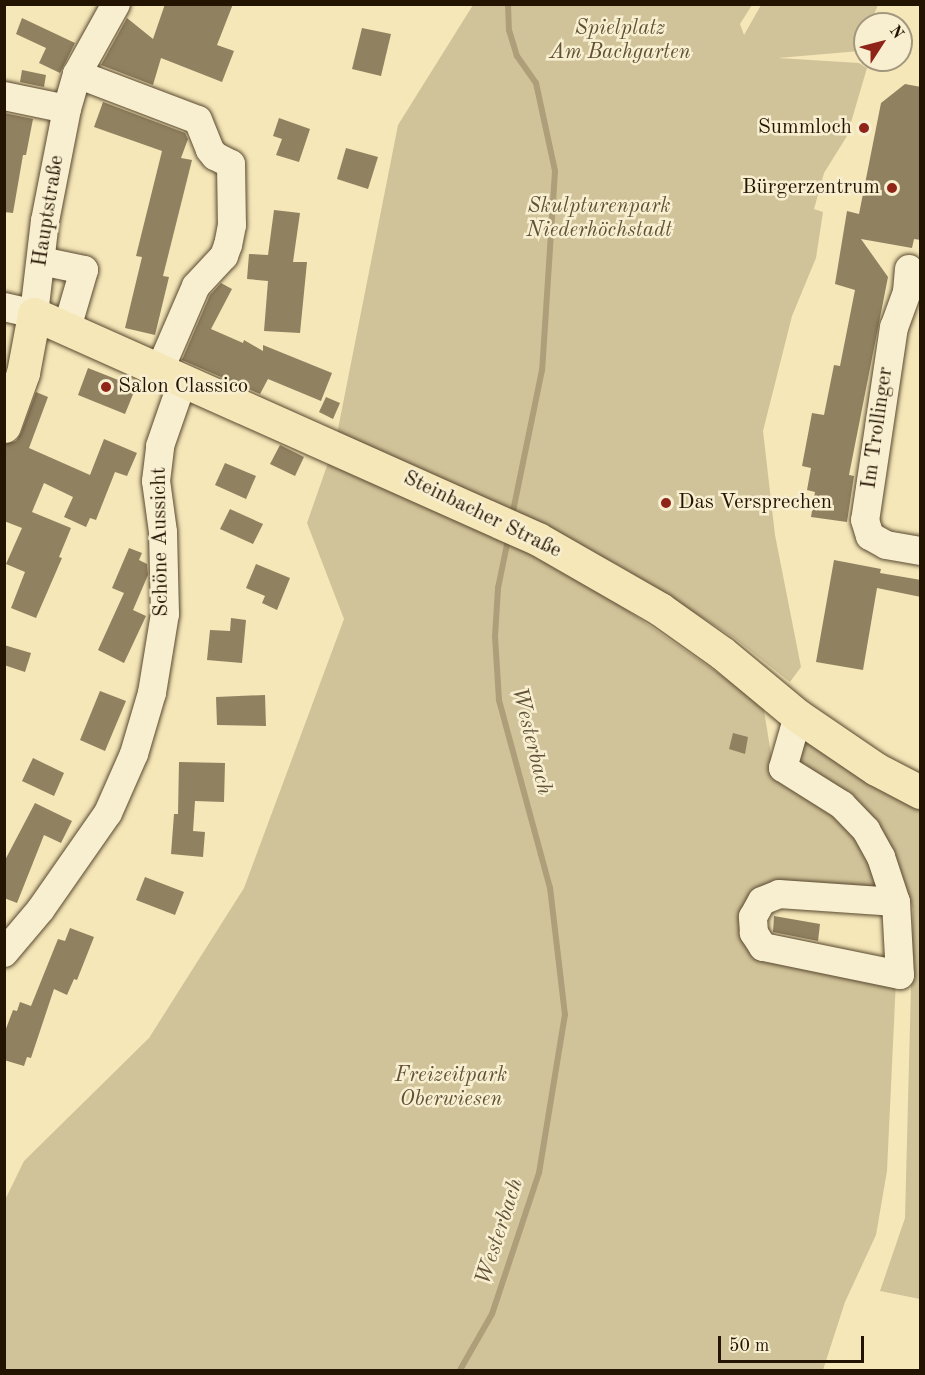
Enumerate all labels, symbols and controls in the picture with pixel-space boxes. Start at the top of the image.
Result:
north arrow [853,12,913,72]
park label: Spielplatz Am Bachgarten [549,16,691,66]
text: N [886,23,906,42]
place label: Summloch [758,115,852,141]
marker: Summloch [857,121,871,135]
street label: Hauptstraße [28,153,70,269]
place label: Bürgerzentrum [742,175,880,201]
marker: Bürgerzentrum [885,181,899,195]
park label: Skulpturenpark Niederhöchstadt [526,194,672,244]
street label: Im Trollinger [857,365,899,491]
place label: Salon Classico [118,374,248,400]
marker: Salon Classico [99,380,113,394]
street label: Steinbacher Straße [399,466,565,564]
street label: Schöne Aussicht [147,467,175,617]
place label: Das Versprechen [678,490,832,516]
marker: Das Versprechen [659,496,673,510]
water label: Westerbach [505,684,557,798]
park label: Freizeitpark Oberwiesen [395,1063,507,1113]
water label: Westerbach [470,1175,530,1289]
scale bar [721,1324,866,1362]
text: 50 m [729,1337,769,1355]

